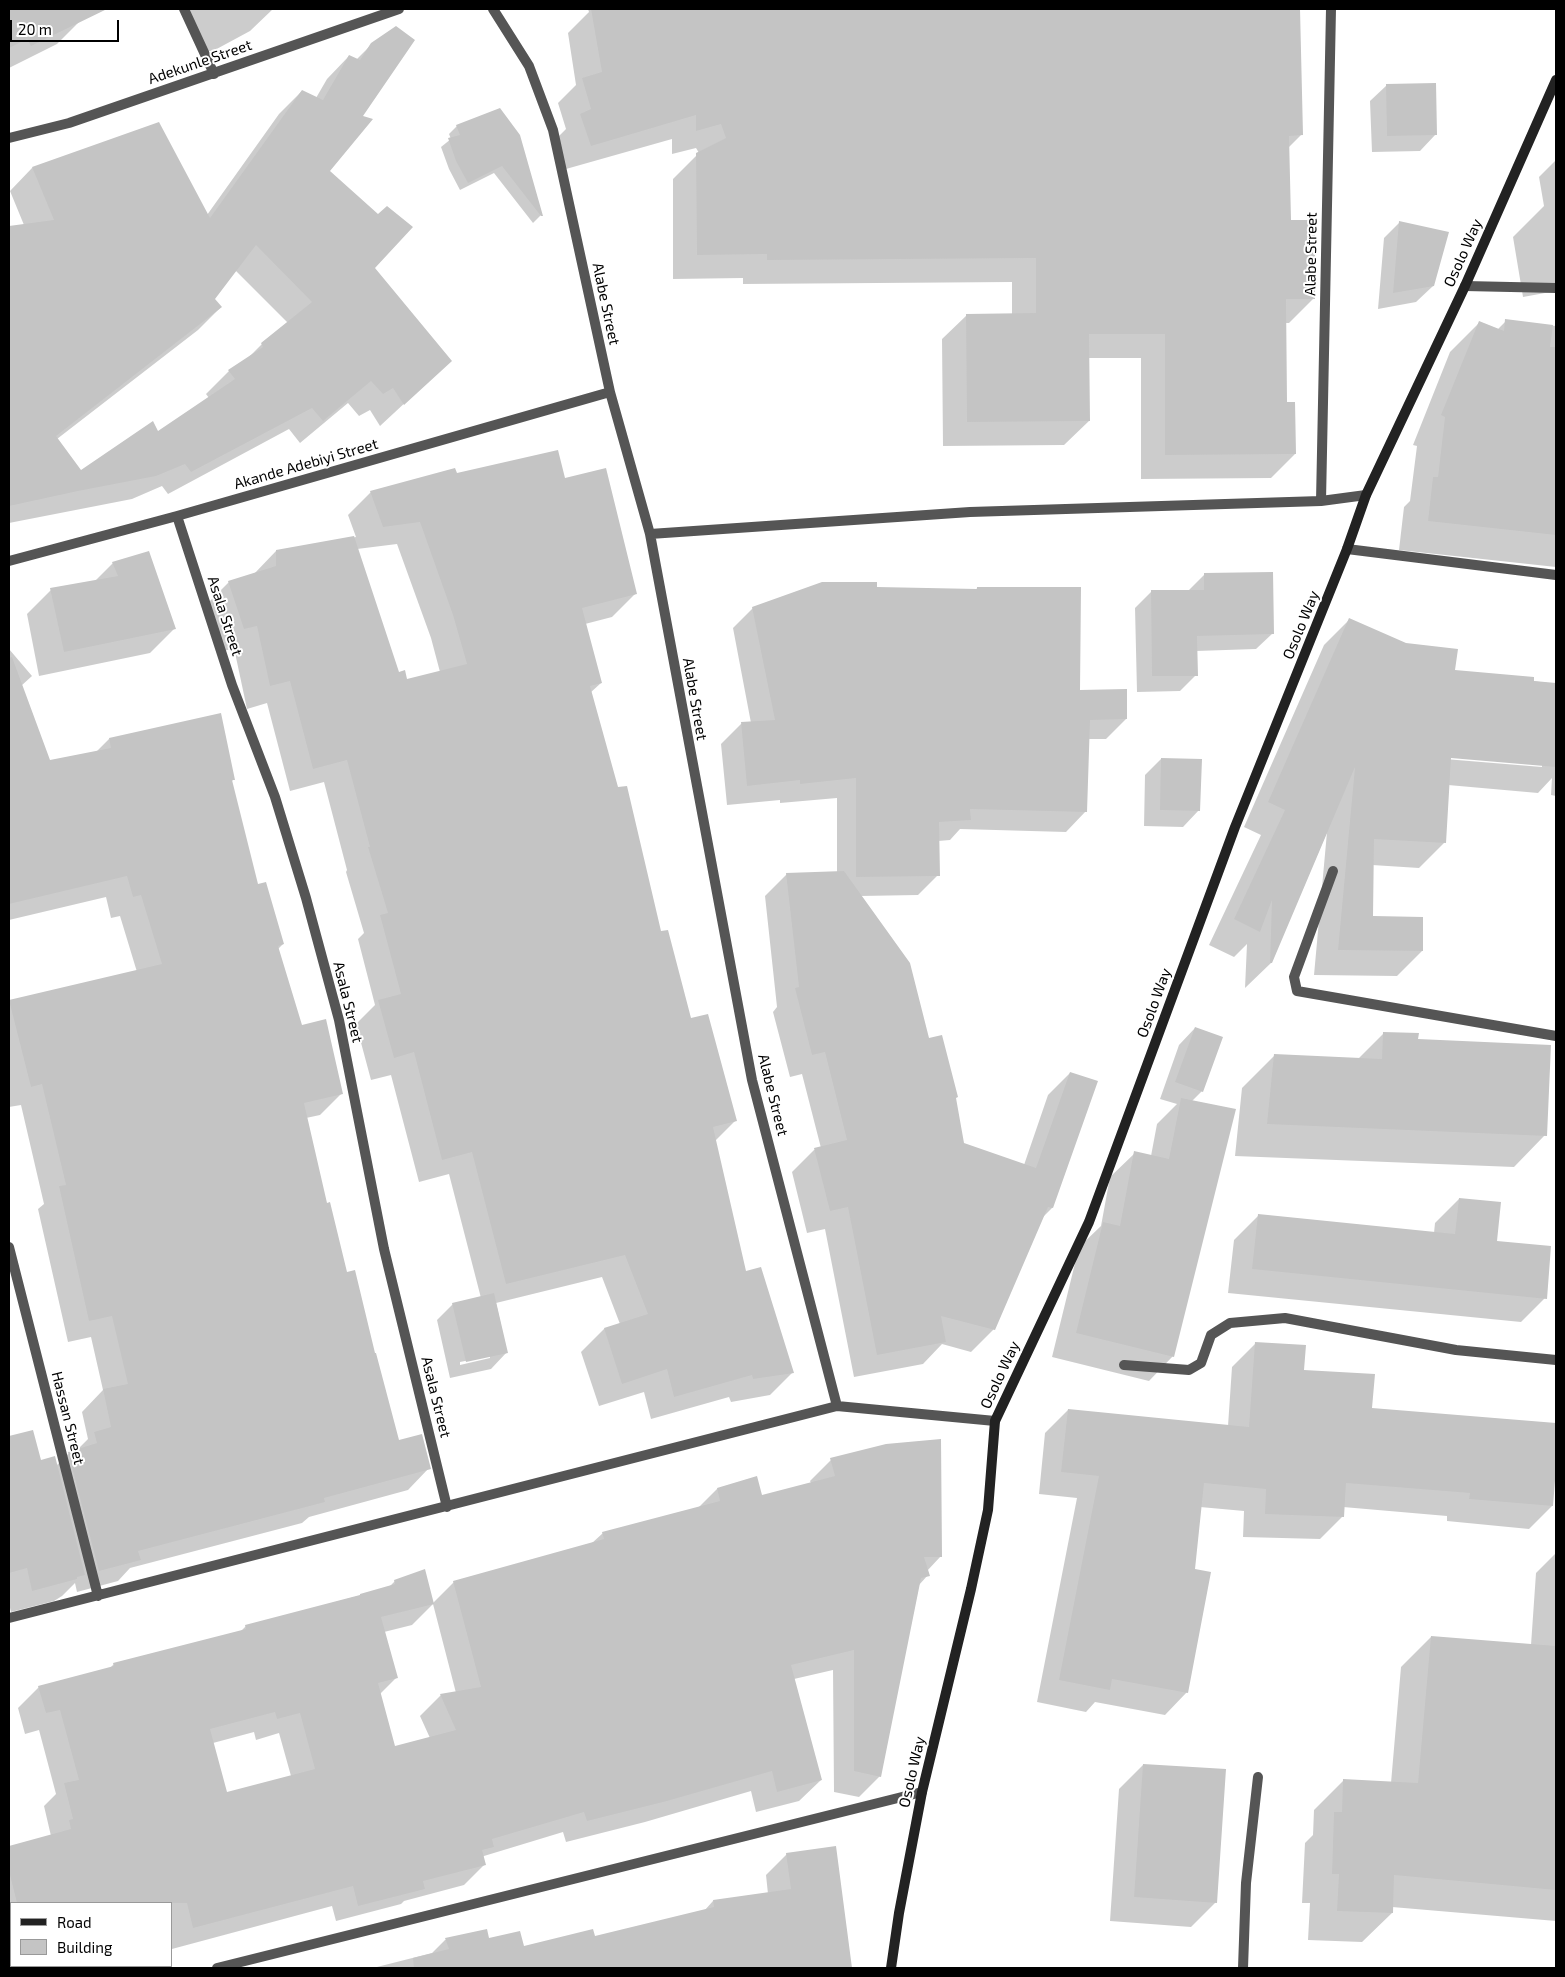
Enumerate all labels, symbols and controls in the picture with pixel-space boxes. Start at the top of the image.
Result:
scale bar [12,10,121,42]
text: 20 m [18,20,52,38]
street label: Adekunle Street [146,36,254,88]
street label: Alabe Street [1301,212,1321,296]
street label: Osolo Way [1440,216,1486,290]
street label: Alabe Street [589,261,623,347]
street label: Akande Adebiyi Street [232,435,380,493]
street label: Asala Street [204,574,246,658]
street label: Osolo Way [1279,588,1323,662]
street label: Alabe Street [679,656,711,742]
street label: Asala Street [329,960,367,1044]
street label: Osolo Way [1133,966,1175,1040]
street label: Alabe Street [754,1052,792,1138]
street label: Osolo Way [976,1338,1024,1412]
street label: Asala Street [417,1355,455,1439]
street label: Hassan Street [48,1370,88,1466]
street label: Osolo Way [895,1735,929,1809]
legend [10,1902,172,1967]
text: Road [57,1913,92,1931]
text: Building [57,1938,112,1956]

